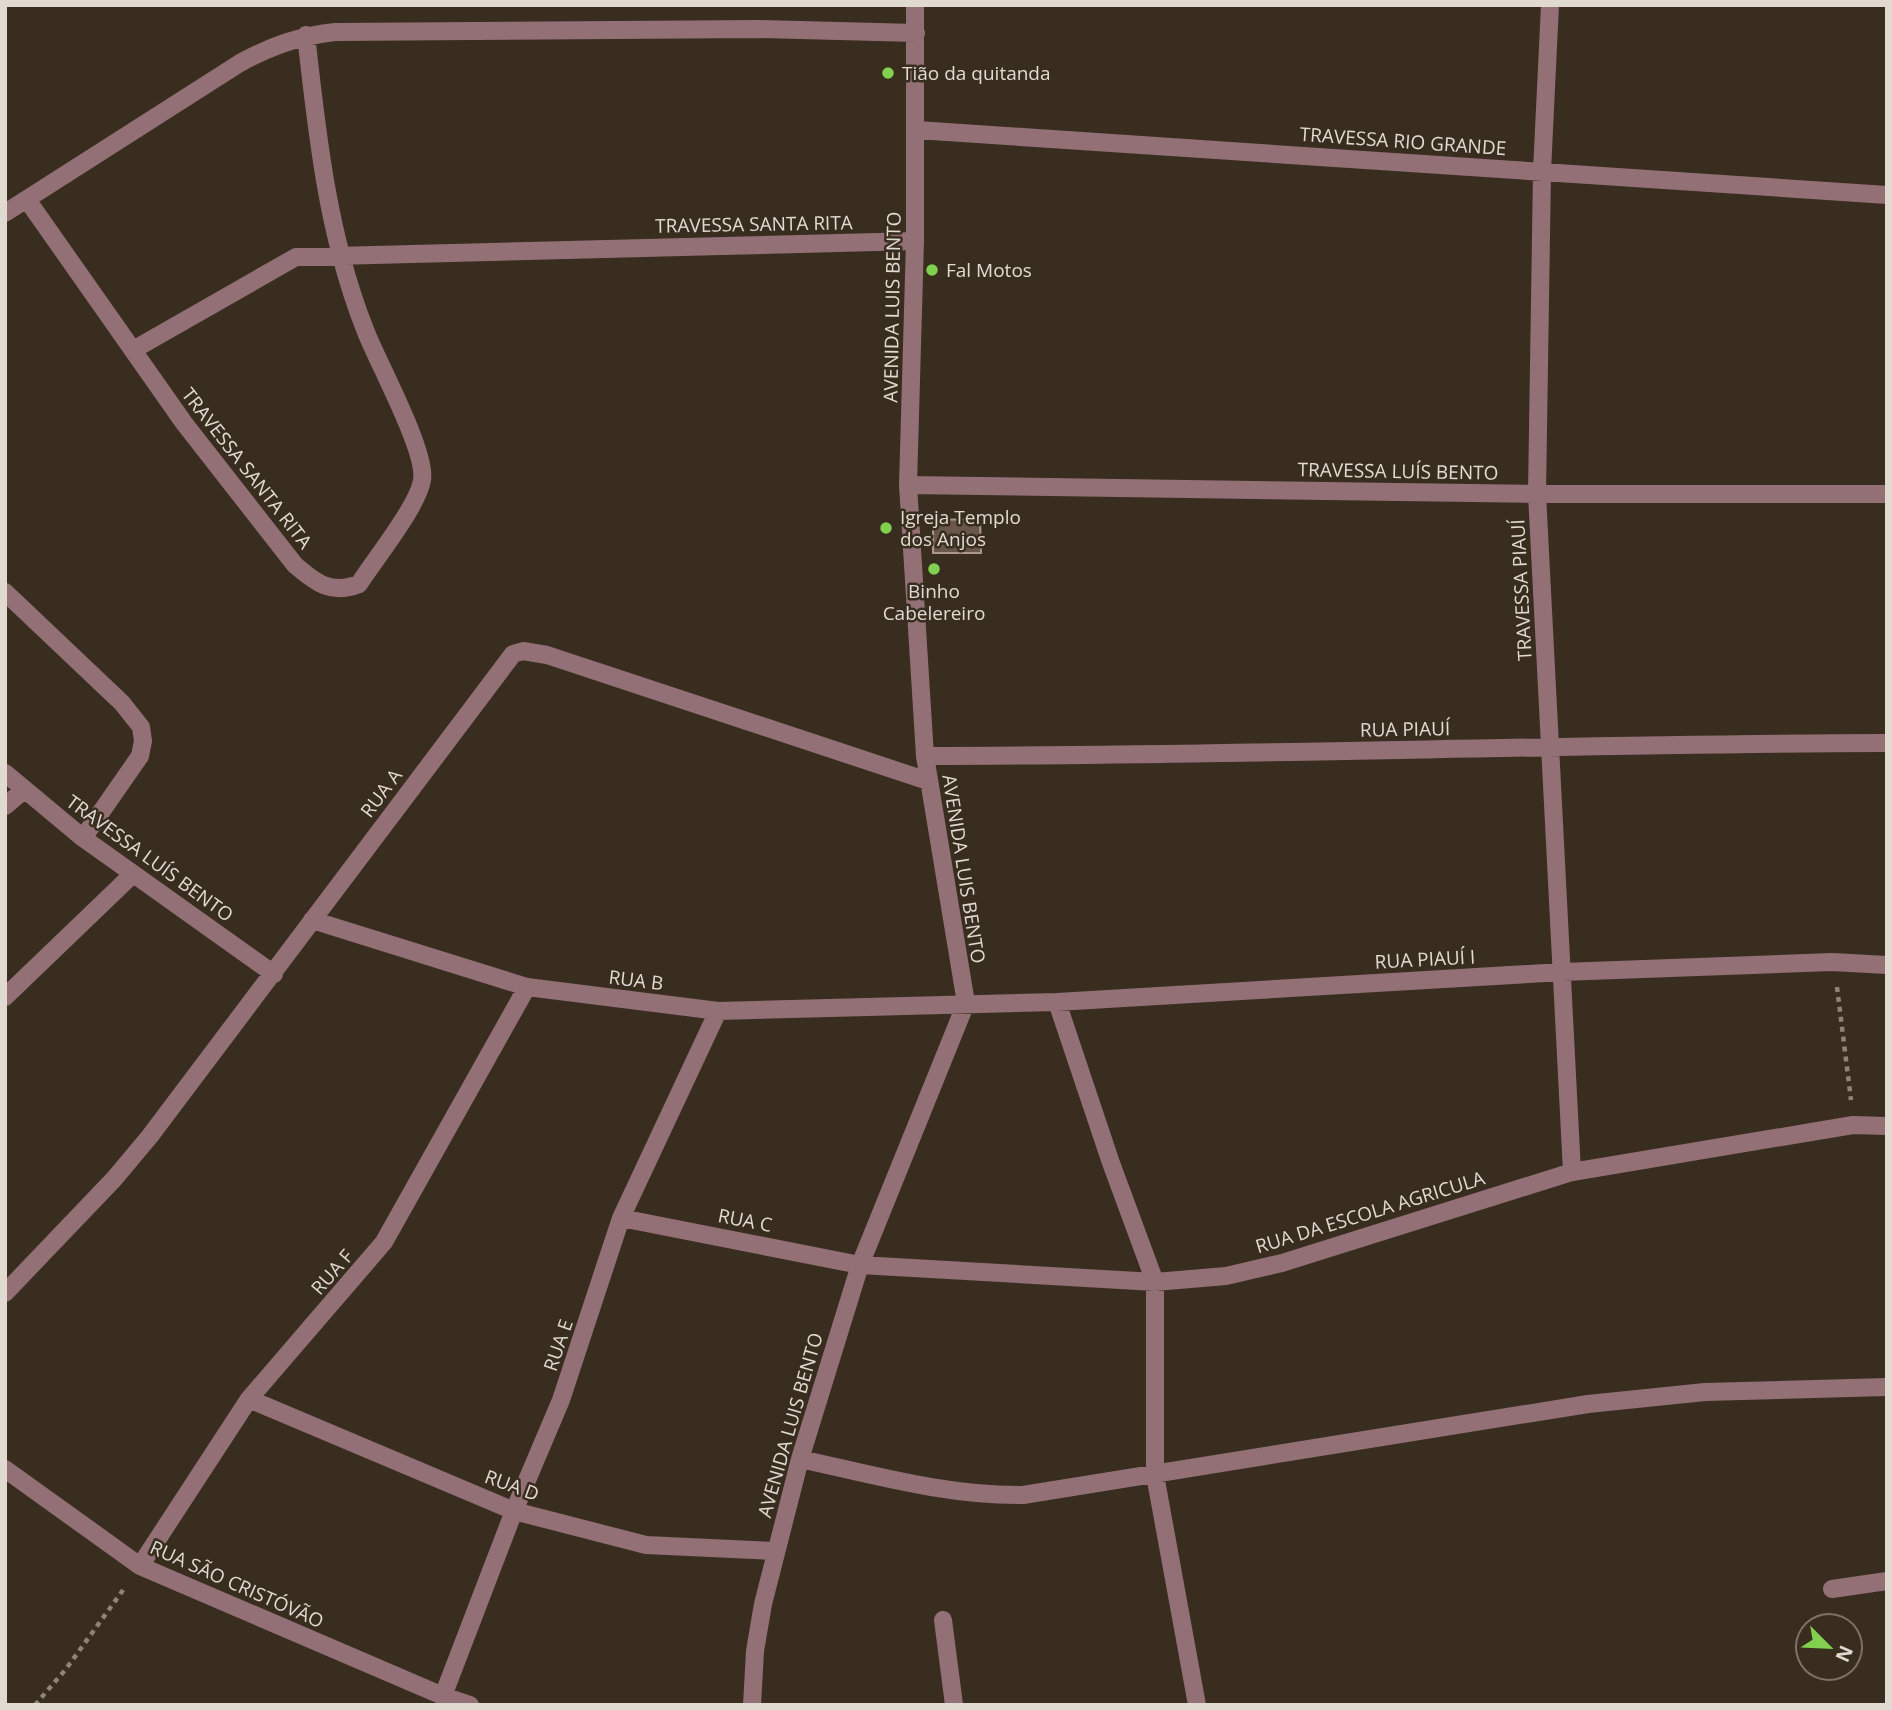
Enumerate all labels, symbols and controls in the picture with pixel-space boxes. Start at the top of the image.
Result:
place label: Tião da quitanda [902,60,1051,86]
marker: Tião da quitanda [880,65,896,81]
street label: TRAVESSA RIO GRANDE [1299,121,1507,161]
street label: TRAVESSA SANTA RITA [655,209,853,239]
street label: AVENIDA LUIS BENTO [877,211,907,403]
place label: Fal Motos [946,257,1032,283]
marker: Fal Motos [924,262,940,278]
street label: TRAVESSA SANTA RITA [176,382,318,554]
street label: TRAVESSA LUÍS BENTO [1297,456,1499,486]
place label: Igreja Templo dos Anjos [900,504,1021,552]
street label: TRAVESSA PIAUÍ [1504,518,1538,661]
marker: Igreja Templo dos Anjos [878,520,894,536]
marker: Binho Cabelereiro [926,561,942,577]
place label: Binho Cabelereiro [883,578,985,626]
street label: RUA PIAUÍ [1360,715,1451,743]
street label: RUA A [354,763,408,823]
street label: AVENIDA LUIS BENTO [936,773,992,965]
street label: TRAVESSA LUÍS BENTO [61,789,239,927]
street label: RUA PIAUÍ I [1374,943,1476,975]
street label: RUA B [607,964,665,996]
street label: RUA DA ESCOLA AGRICULA [1252,1165,1488,1259]
street label: RUA C [716,1202,774,1238]
street label: RUA F [305,1244,359,1300]
street label: RUA E [537,1316,579,1374]
street label: AVENIDA LUIS BENTO [751,1330,829,1520]
street label: RUA D [481,1463,543,1507]
street label: RUA SÃO CRISTÓVÃO [146,1534,328,1634]
north arrow [1794,1612,1864,1682]
text: N [1830,1642,1860,1666]

